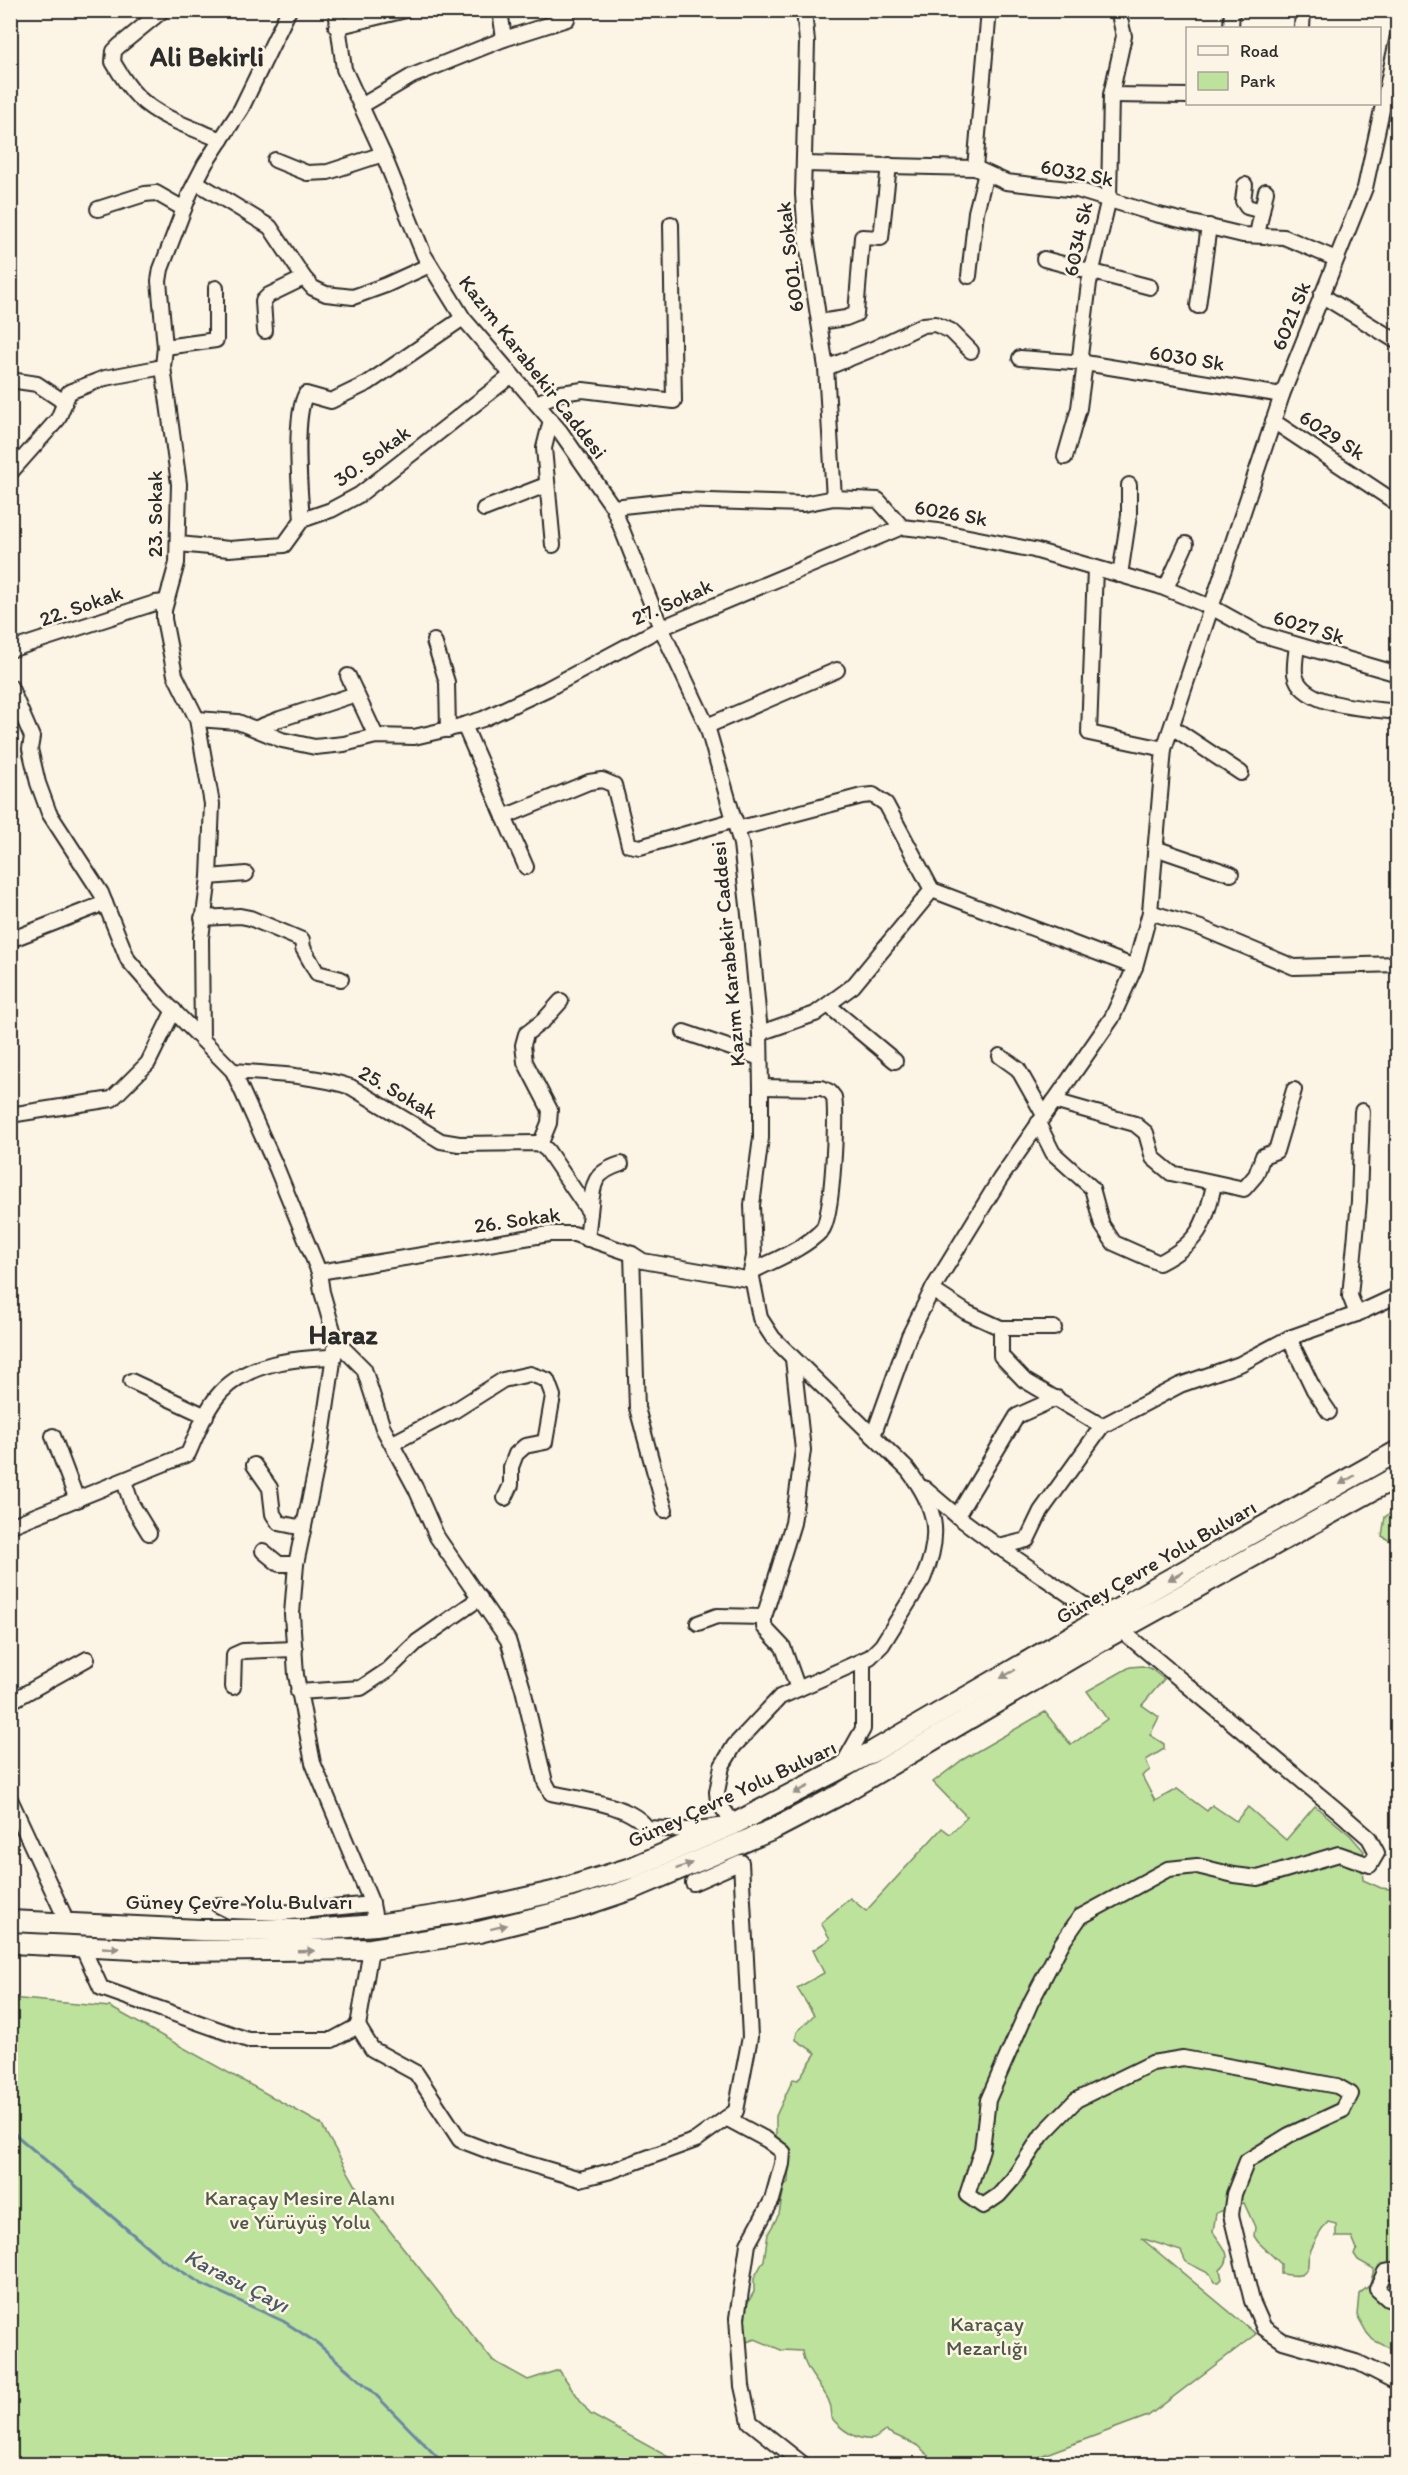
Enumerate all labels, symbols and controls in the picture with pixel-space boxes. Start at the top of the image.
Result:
legend [1186,27,1381,105]
district label: Ali Bekirli [149,40,264,73]
text: Road [1240,40,1279,62]
text: Park [1240,70,1275,92]
street label: 6032 Sk [1038,153,1116,192]
street label: 6034 Sk [1057,199,1098,278]
street label: 6001. Sokak [770,200,809,314]
street label: Kazım Karabekir Caddesi [454,270,613,463]
street label: 6021 Sk [1265,278,1316,354]
street label: 6030 Sk [1148,339,1227,376]
street label: 6029 Sk [1295,404,1370,465]
street label: 30. Sokak [328,419,415,492]
street label: 23. Sokak [142,470,167,557]
street label: 6026 Sk [913,494,990,531]
street label: 27. Sokak [628,573,716,630]
street label: 22. Sokak [36,580,126,631]
street label: 6027 Sk [1271,604,1348,649]
street label: Kazım Karabekir Caddesi [705,840,750,1068]
street label: 25. Sokak [355,1059,442,1124]
street label: 26. Sokak [472,1201,562,1238]
district label: Haraz [308,1318,378,1351]
one-way arrow [1338,1475,1355,1485]
street label: Güney Çevre Yolu Bulvarı [1051,1494,1260,1629]
one-way arrow [1168,1570,1185,1580]
one-way arrow [999,1669,1016,1679]
street label: Güney Çevre Yolu Bulvarı [624,1734,840,1853]
one-way arrow [793,1785,810,1794]
one-way arrow [675,1861,693,1871]
street label: Güney Çevre Yolu Bulvarı [125,1889,353,1914]
one-way arrow [490,1921,508,1931]
one-way arrow [101,1943,120,1952]
one-way arrow [296,1946,315,1956]
park label: Karaçay Mesire Alanı ve Yürüyüş Yolu [205,2185,395,2234]
water label: Karasu Çayı [180,2243,295,2319]
park label: Karaçay Mezarlığı [946,2311,1028,2360]

